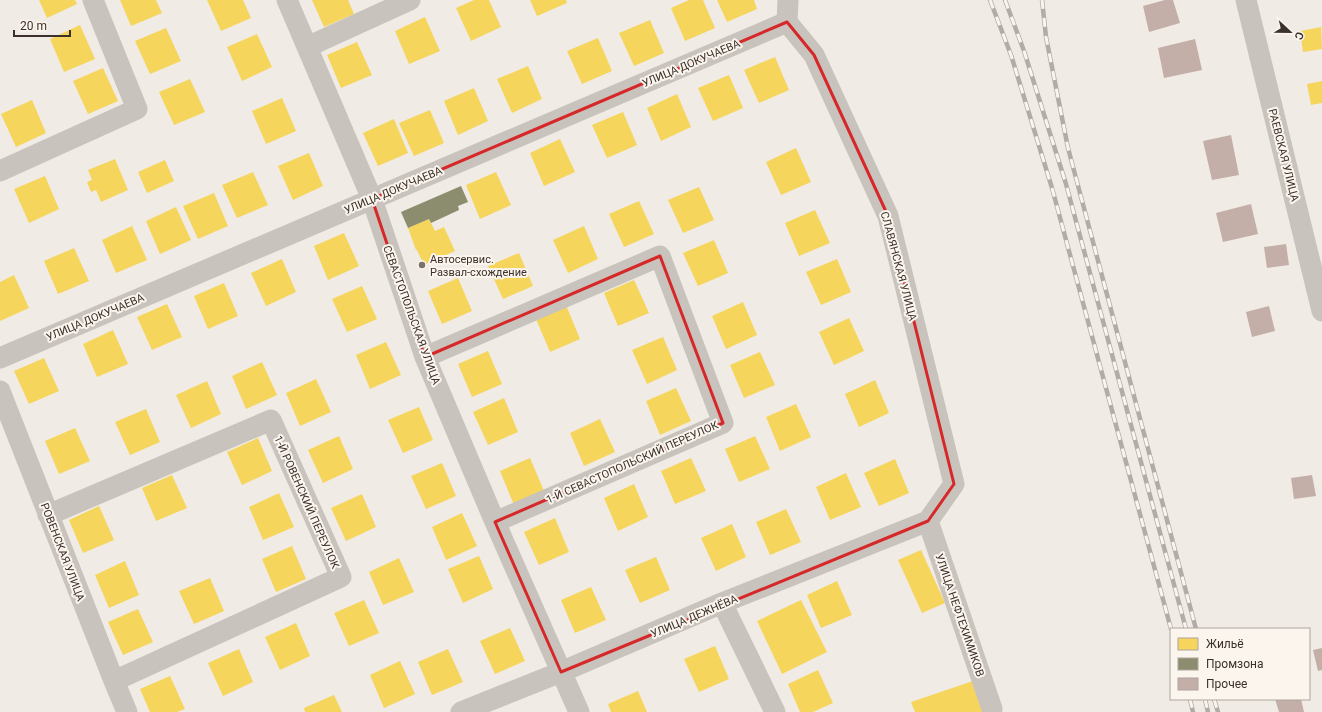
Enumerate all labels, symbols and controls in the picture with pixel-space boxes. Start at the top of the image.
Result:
scale bar [14,12,70,38]
north arrow [1270,12,1310,52]
text: 20 m [20,19,47,33]
text: С [1291,30,1306,41]
street label: УЛИЦА ДОКУЧАЕВА [640,37,743,90]
street label: РАЕВСКАЯ УЛИЦА [1266,107,1302,204]
street label: УЛИЦА ДОКУЧАЕВА [342,164,445,217]
street label: СЛАВЯНСКАЯ УЛИЦА [878,210,920,323]
street label: СЕВАСТОПОЛЬСКАЯ УЛИЦА [380,244,443,387]
place label: Автосервис. Развал-схождение [430,253,527,279]
marker: Автосервис. Развал-схождение [417,260,427,270]
street label: УЛИЦА ДОКУЧАЕВА [44,291,147,344]
street label: 1-Й СЕВАСТОПОЛЬСКИЙ ПЕРЕУЛОК [544,418,721,506]
street label: 1-Й РОВЕНСКИЙ ПЕРЕУЛОК [271,434,342,572]
street label: РОВЕНСКАЯ УЛИЦА [38,501,88,604]
street label: УЛИЦА НЕФТЕХИМИКОВ [932,552,987,679]
street label: УЛИЦА ДЕЖНЁВА [649,592,740,641]
legend [1170,628,1310,700]
text: Жильё [1206,637,1244,651]
text: Промзона [1206,657,1263,671]
text: Прочее [1206,677,1247,691]

